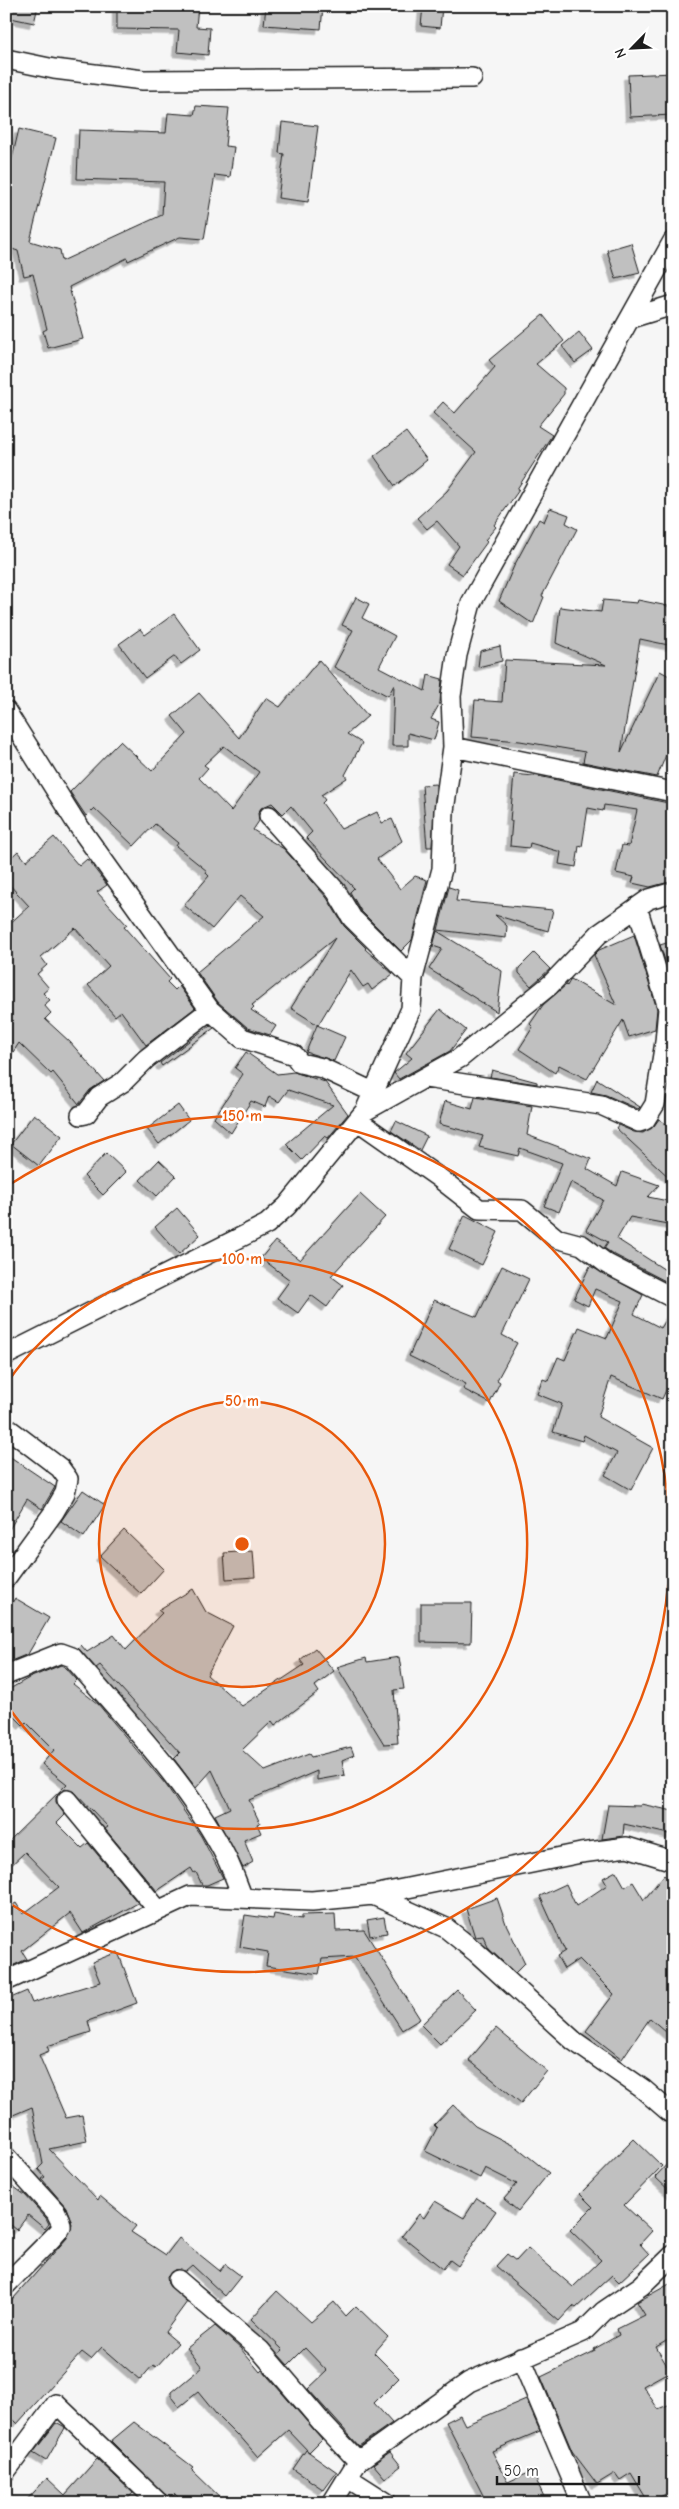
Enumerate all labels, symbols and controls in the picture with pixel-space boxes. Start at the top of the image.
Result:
north arrow [606,22,656,72]
text: N [611,45,630,61]
text: 150 m [222,1107,262,1125]
text: 100 m [222,1250,262,1268]
text: 50 m [225,1392,259,1410]
centre of rings [233,1535,251,1553]
scale bar [497,2454,639,2486]
text: 50 m [504,2462,539,2480]

